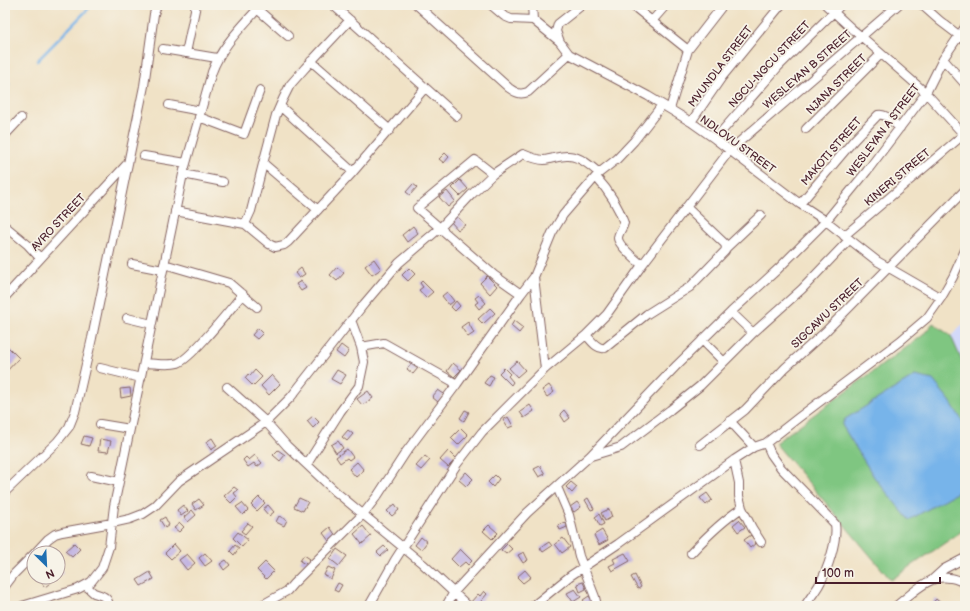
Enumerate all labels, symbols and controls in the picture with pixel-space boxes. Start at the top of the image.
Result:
street label: NGCU-NGCU STREET [726,18,813,110]
street label: MVUNDLA STREET [686,23,755,110]
street label: WESLEYAN B STREET [760,27,855,111]
street label: NJANA STREET [803,51,870,117]
street label: WESLEYAN A STREET [844,81,923,179]
street label: NDLOVU STREET [697,113,778,176]
street label: MAKOTI STREET [798,114,865,188]
street label: KINERI STREET [862,146,933,209]
street label: AVRO STREET [29,191,88,254]
street label: SIGCAWU STREET [789,275,866,351]
north arrow [26,545,66,585]
scale bar [816,559,940,585]
text: N [43,566,56,581]
text: 100 m [822,566,854,581]

